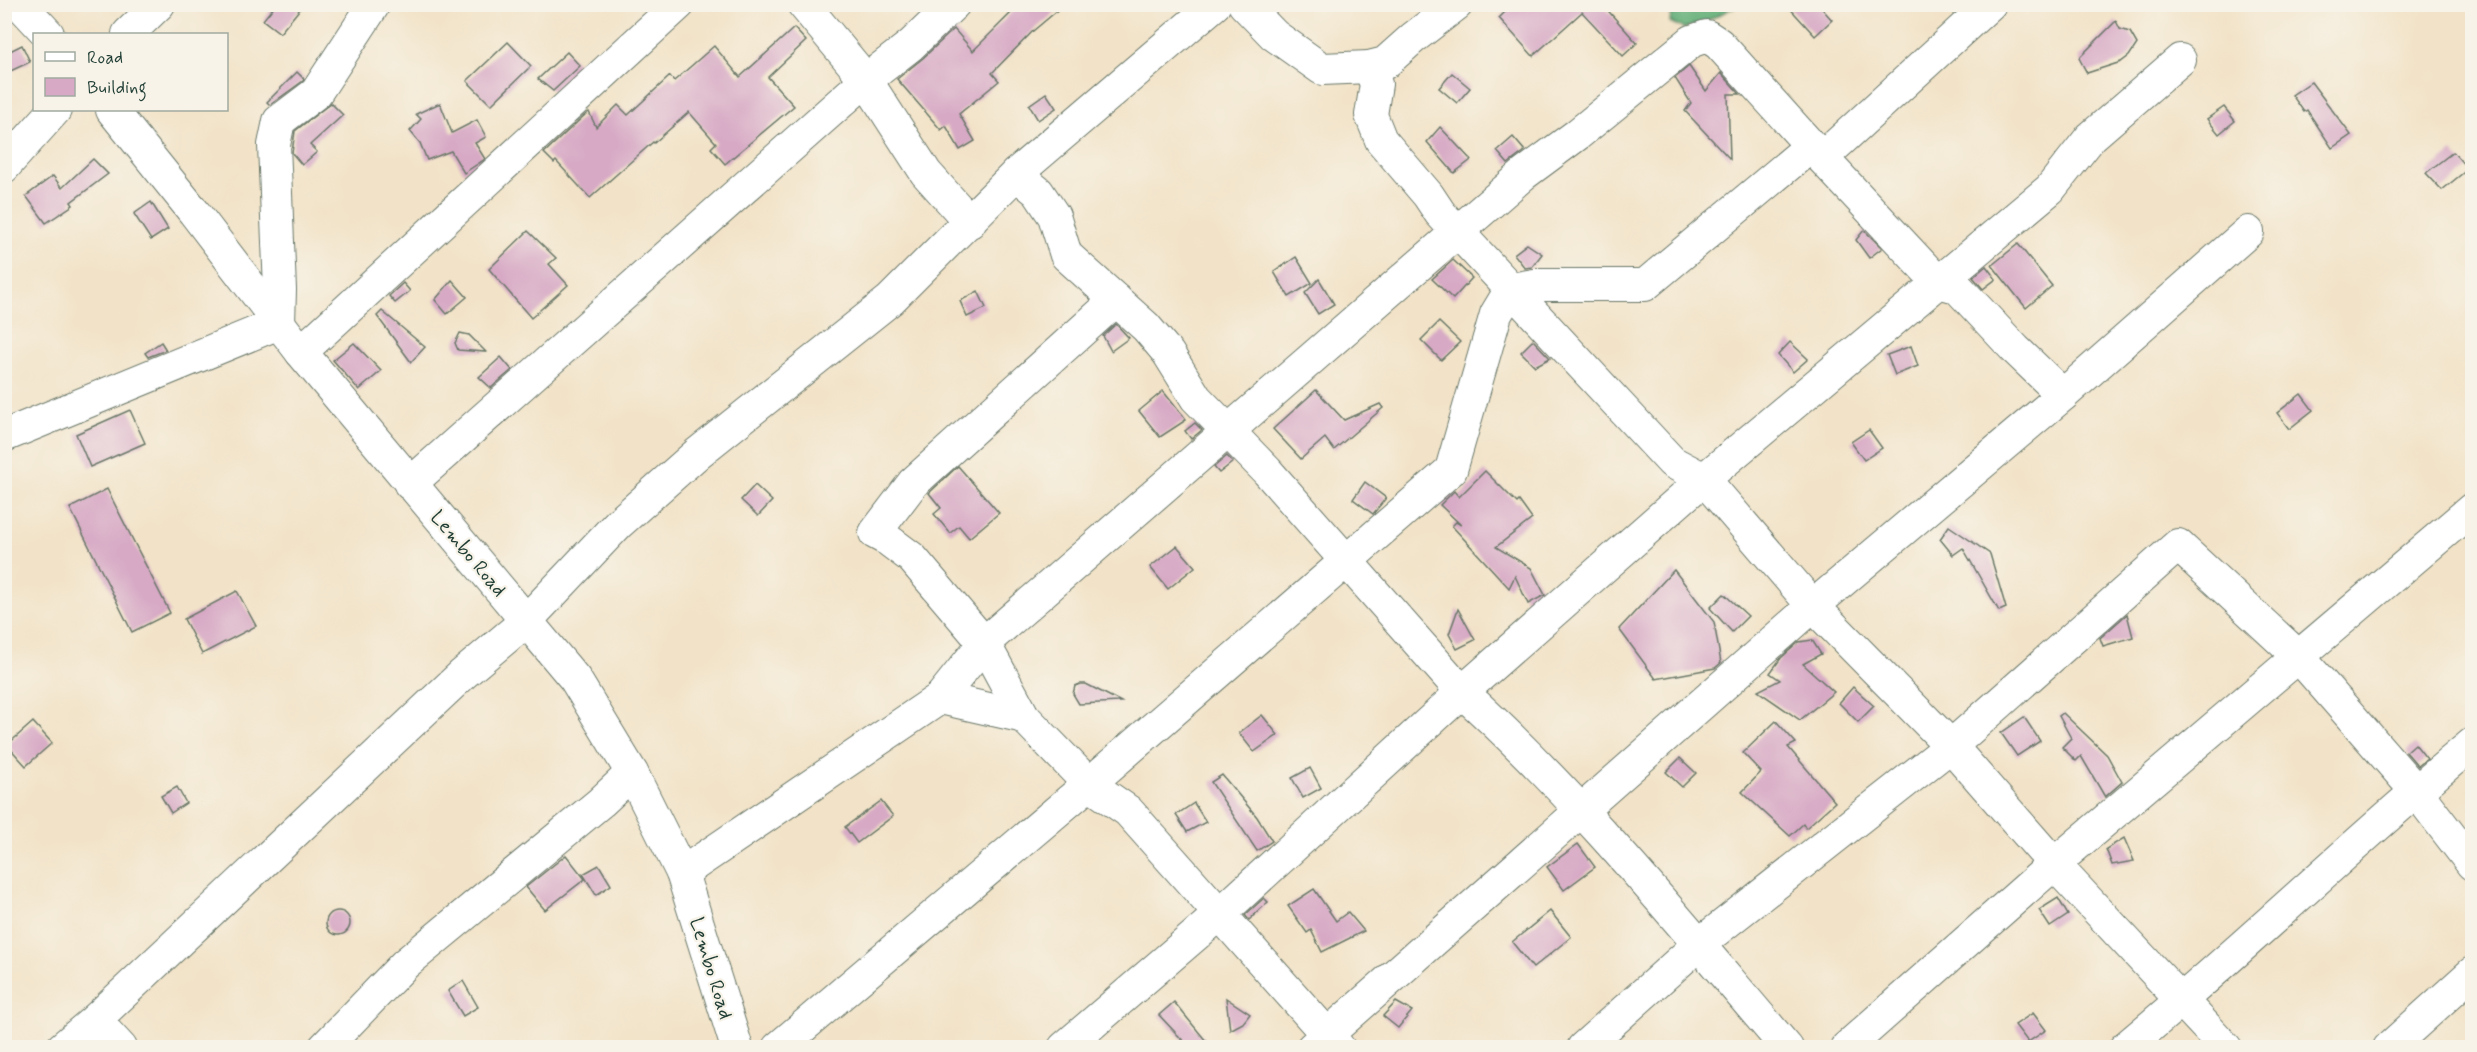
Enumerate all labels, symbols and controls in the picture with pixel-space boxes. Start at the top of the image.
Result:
legend [33,33,228,111]
text: Road [87,46,123,70]
text: Building [87,76,147,102]
street label: Lembo Road [424,505,512,603]
street label: Lembo Road [682,914,739,1023]

